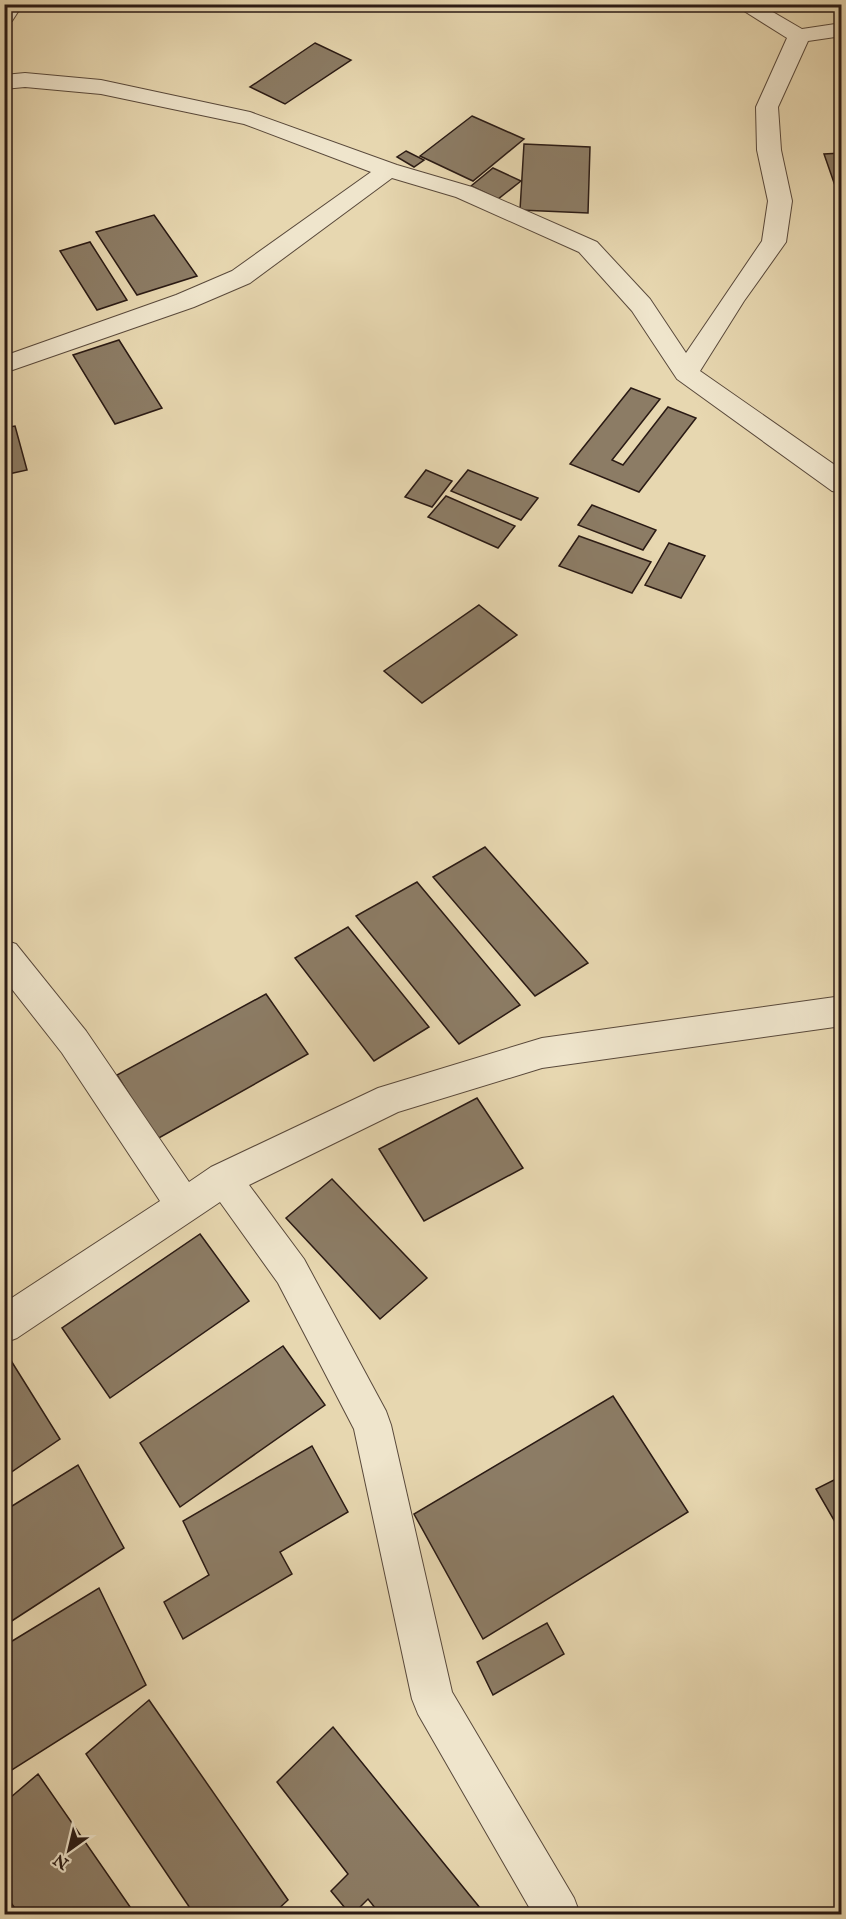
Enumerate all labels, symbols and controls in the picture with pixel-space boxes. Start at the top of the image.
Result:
north arrow [39,1820,99,1880]
text: N [50,1849,74,1873]

